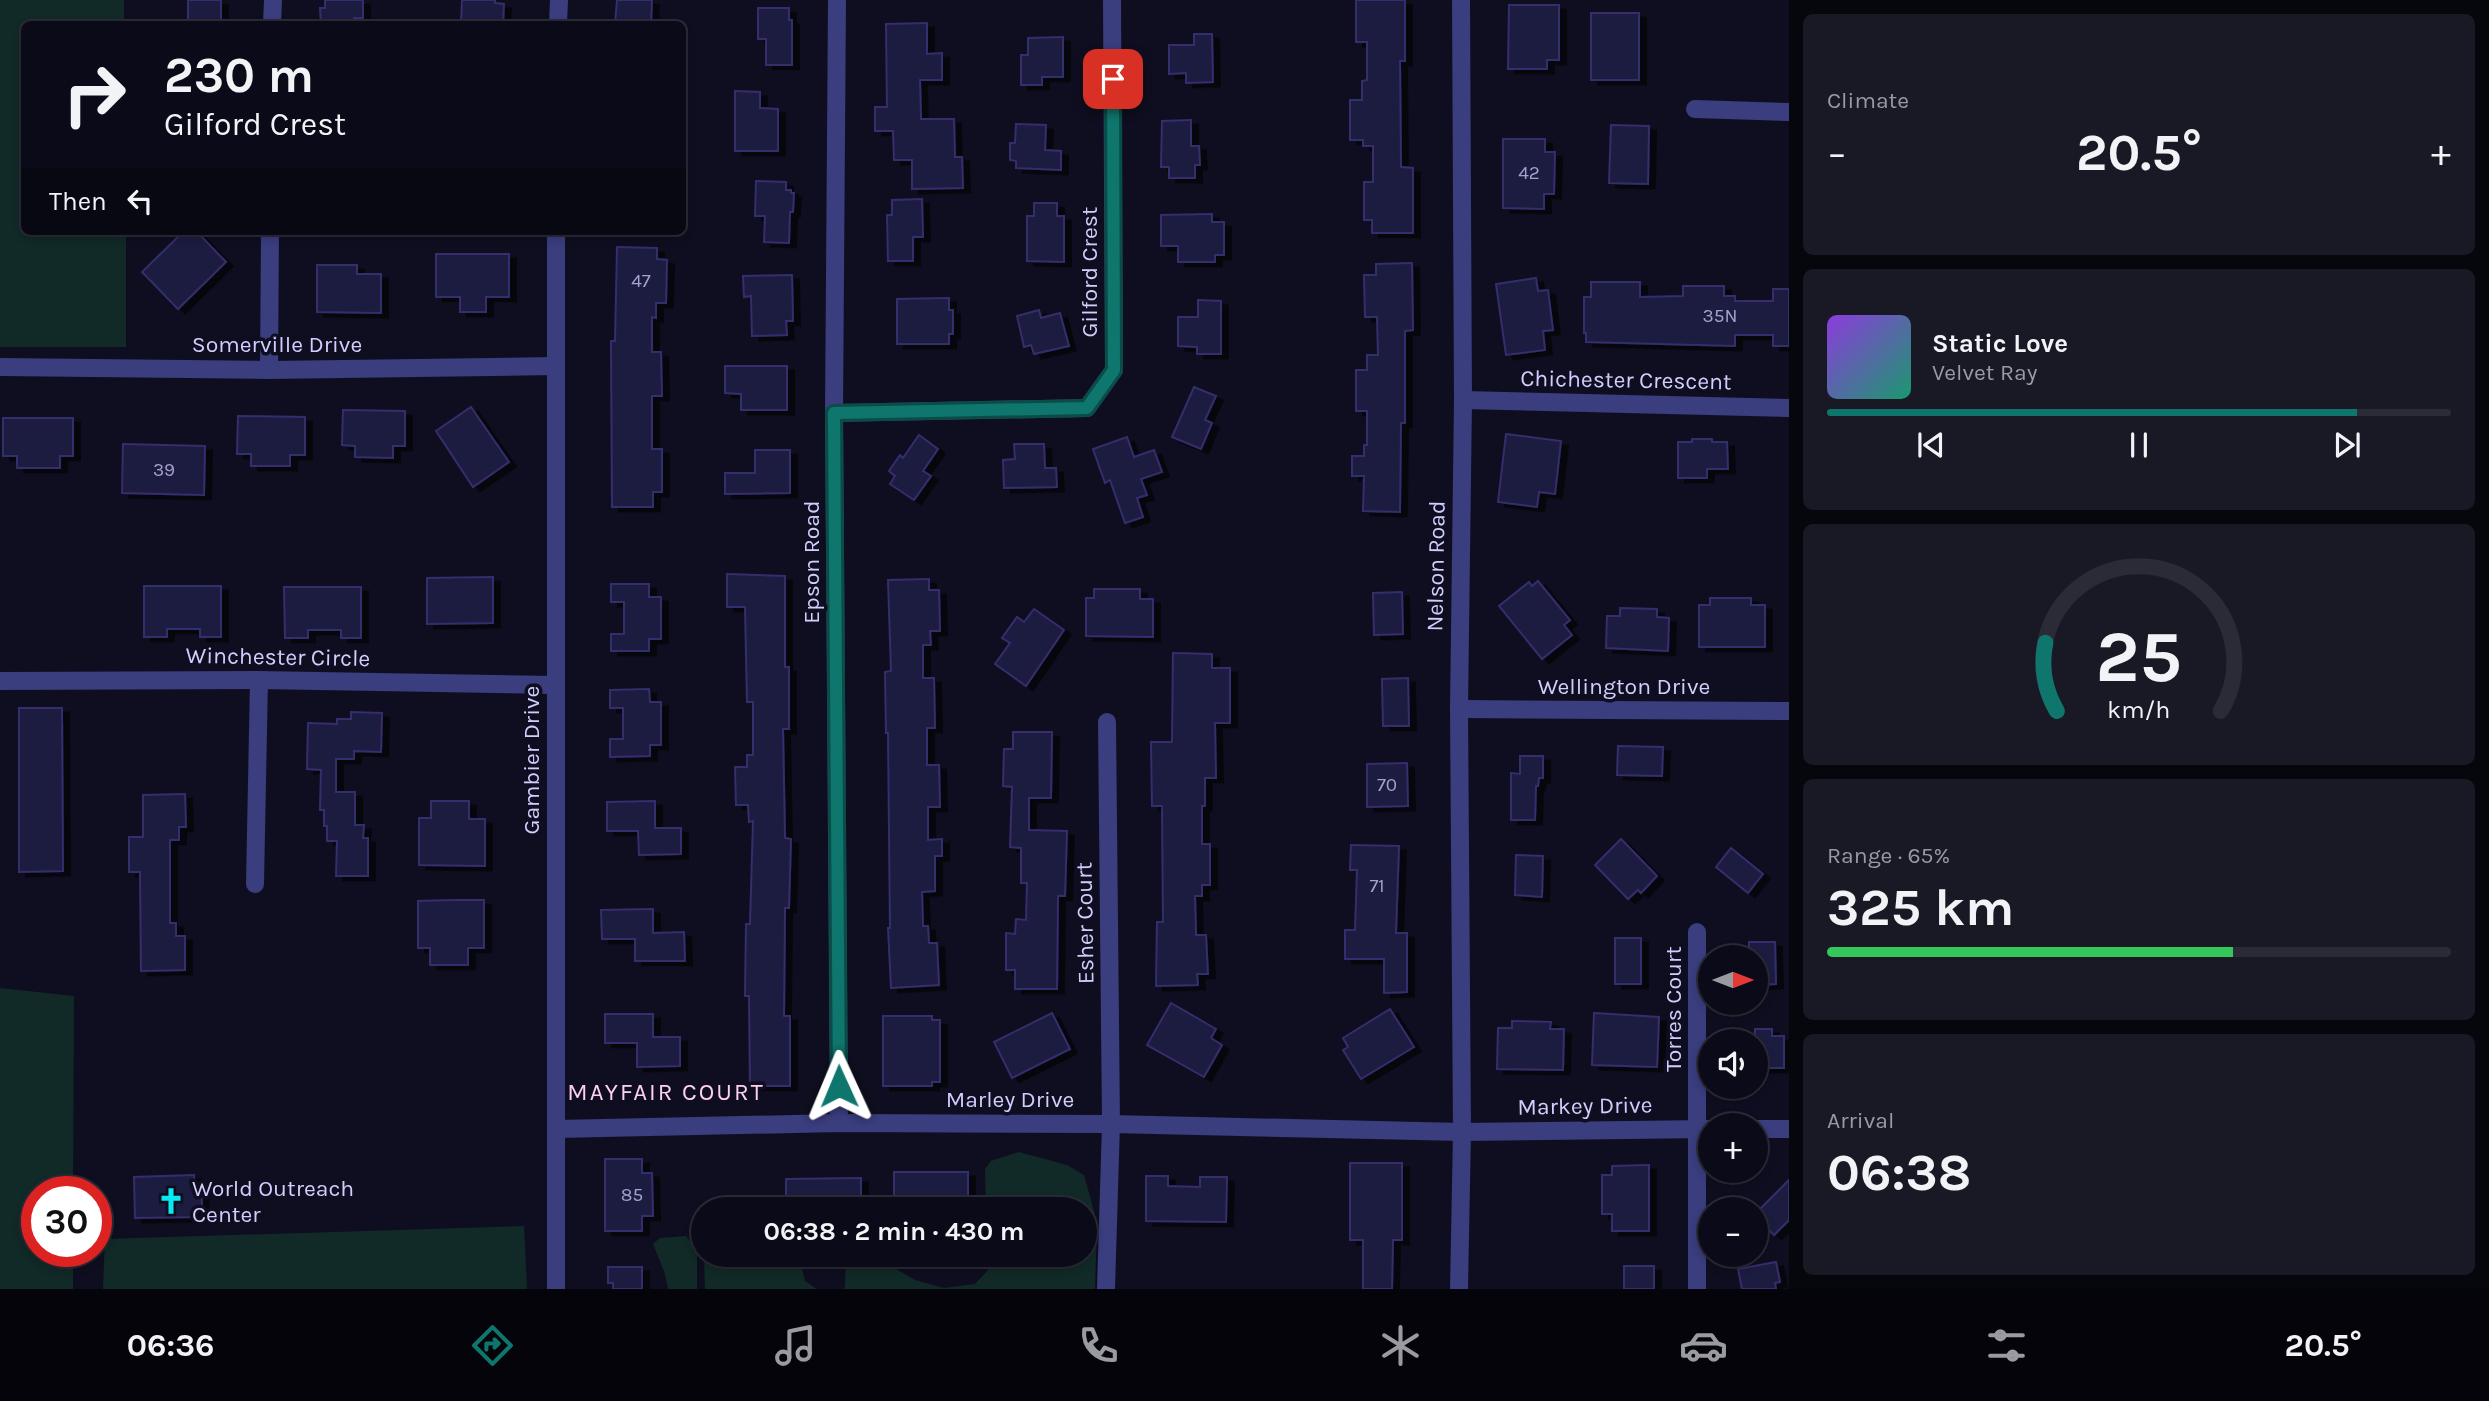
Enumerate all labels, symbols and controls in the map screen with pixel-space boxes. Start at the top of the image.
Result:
text: 230 m [164,47,314,104]
icon: right [49,49,140,140]
pin [1083,49,1143,109]
icon: arrive [1094,60,1132,98]
text: Climate [1827,87,1909,114]
text: Gilford Crest [164,106,346,143]
text: 20.5° [2076,122,2202,183]
text: − [1827,131,1847,176]
text: + [2431,131,2451,176]
house number: 42 [1518,162,1540,184]
icon: left [121,182,159,220]
text: Then [49,186,107,217]
street label: Gilford Crest [1076,206,1103,337]
house number: 47 [631,270,651,292]
house number: 35N [1703,305,1737,327]
text: Static Love [1932,328,2068,359]
street label: Somerville Drive [192,331,362,358]
text: Velvet Ray [1932,359,2037,386]
street label: Chichester Crescent [1520,365,1732,395]
icon: previous [1912,426,1950,464]
icon: pause [2120,426,2158,464]
icon: next [2328,426,2366,464]
house number: 39 [153,459,175,481]
street label: Epson Road [798,500,825,624]
street label: Nelson Road [1421,500,1451,632]
text: 25 [2096,614,2182,699]
street label: Winchester Circle [185,642,371,672]
street label: Wellington Drive [1538,673,1710,700]
street label: Gambier Drive [518,686,545,834]
text: km/h [2107,694,2171,723]
house number: 70 [1377,774,1397,796]
text: Range · 65% [1827,842,1950,869]
street label: Esher Court [1070,861,1100,984]
house number: 71 [1369,875,1385,897]
text: 325 km [1827,877,2014,938]
north arrow [1698,945,1768,1015]
map controls [1698,945,1768,1267]
street label: Torres Court [1660,946,1687,1072]
button: sound [1698,1029,1768,1099]
position arrow [802,1049,876,1123]
district label: MAYFAIR COURT [567,1078,765,1106]
street label: Marley Drive [946,1086,1074,1113]
street label: Markey Drive [1517,1091,1653,1121]
text: Arrival [1827,1107,1894,1134]
button: + [1698,1113,1768,1183]
text: 06:38 [1827,1142,1971,1203]
place label: World Outreach Center [192,1175,354,1228]
speed limit sign: 30 [21,1176,112,1267]
house number: 85 [621,1184,643,1206]
church icon: World Outreach Center [156,1186,186,1216]
button: − [1698,1197,1768,1267]
text: 06:38 · 2 min · 430 m [764,1216,1024,1247]
icon: directions [468,1321,517,1370]
icon: music [771,1321,820,1370]
icon: phone [1074,1321,1123,1370]
icon: climate [1376,1321,1425,1370]
icon: car [1679,1321,1728,1370]
icon: filters [1982,1321,2031,1370]
text: 06:36 [127,1327,214,1364]
text: 20.5° [2285,1327,2362,1364]

